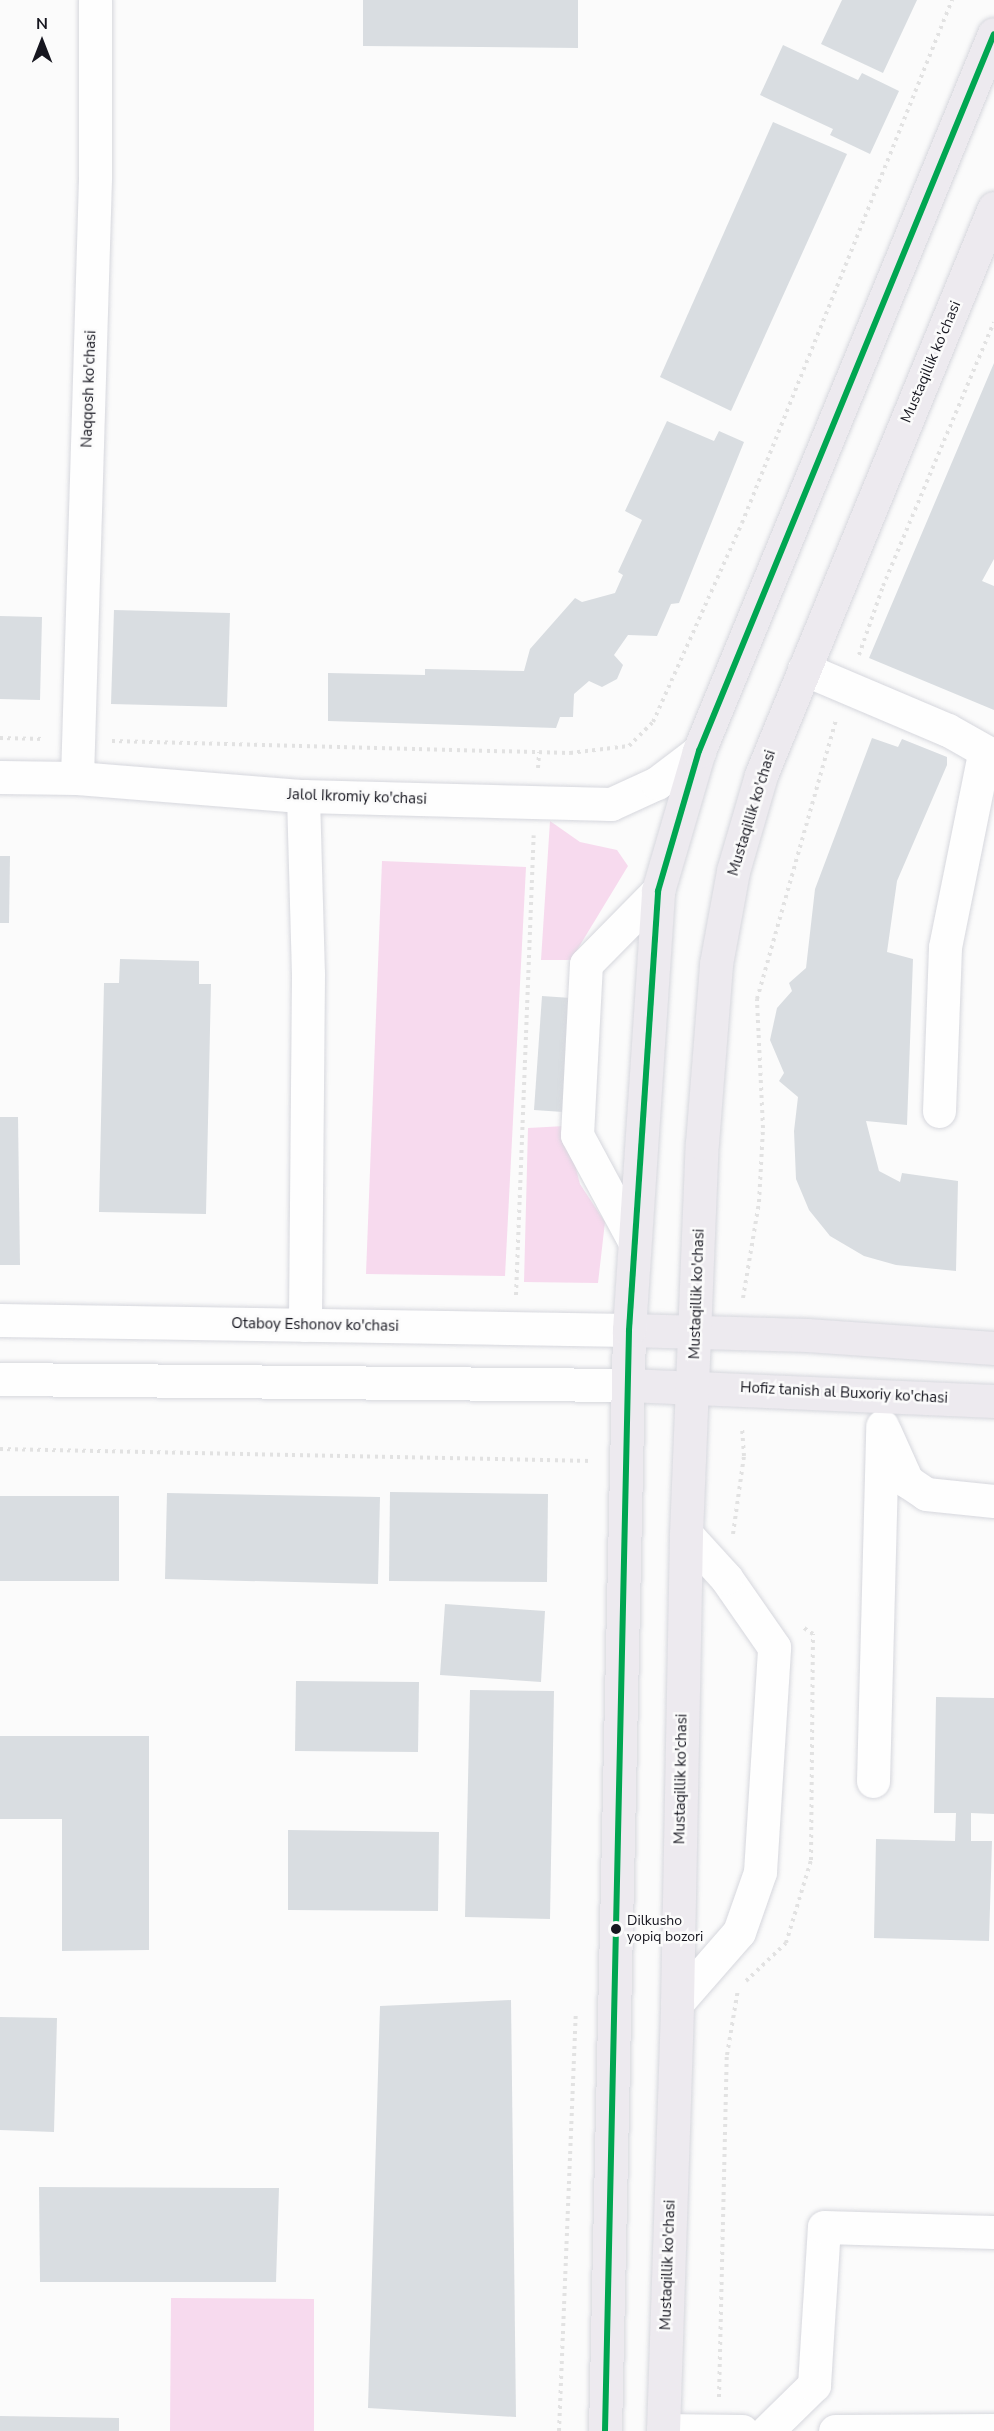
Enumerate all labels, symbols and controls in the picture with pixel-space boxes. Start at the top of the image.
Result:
north arrow [12,12,72,72]
text: N [36,13,48,35]
street label: Mustaqillik ko'chasi [897,298,965,426]
street label: Naqqosh ko'chasi [78,330,100,448]
street label: Mustaqillik ko'chasi [724,748,780,878]
street label: Jalol Ikromiy ko'chasi [287,786,427,808]
street label: Mustaqillik ko'chasi [686,1228,708,1360]
street label: Otaboy Eshonov ko'chasi [231,1315,399,1335]
street label: Hofiz tanish al Buxoriy ko'chasi [740,1379,948,1407]
street label: Mustaqillik ko'chasi [671,1714,691,1844]
place label: Dilkusho yopiq bozori [627,1913,703,1946]
marker: Dilkusho yopiq bozori [610,1923,622,1935]
street label: Mustaqillik ko'chasi [657,2199,679,2331]

